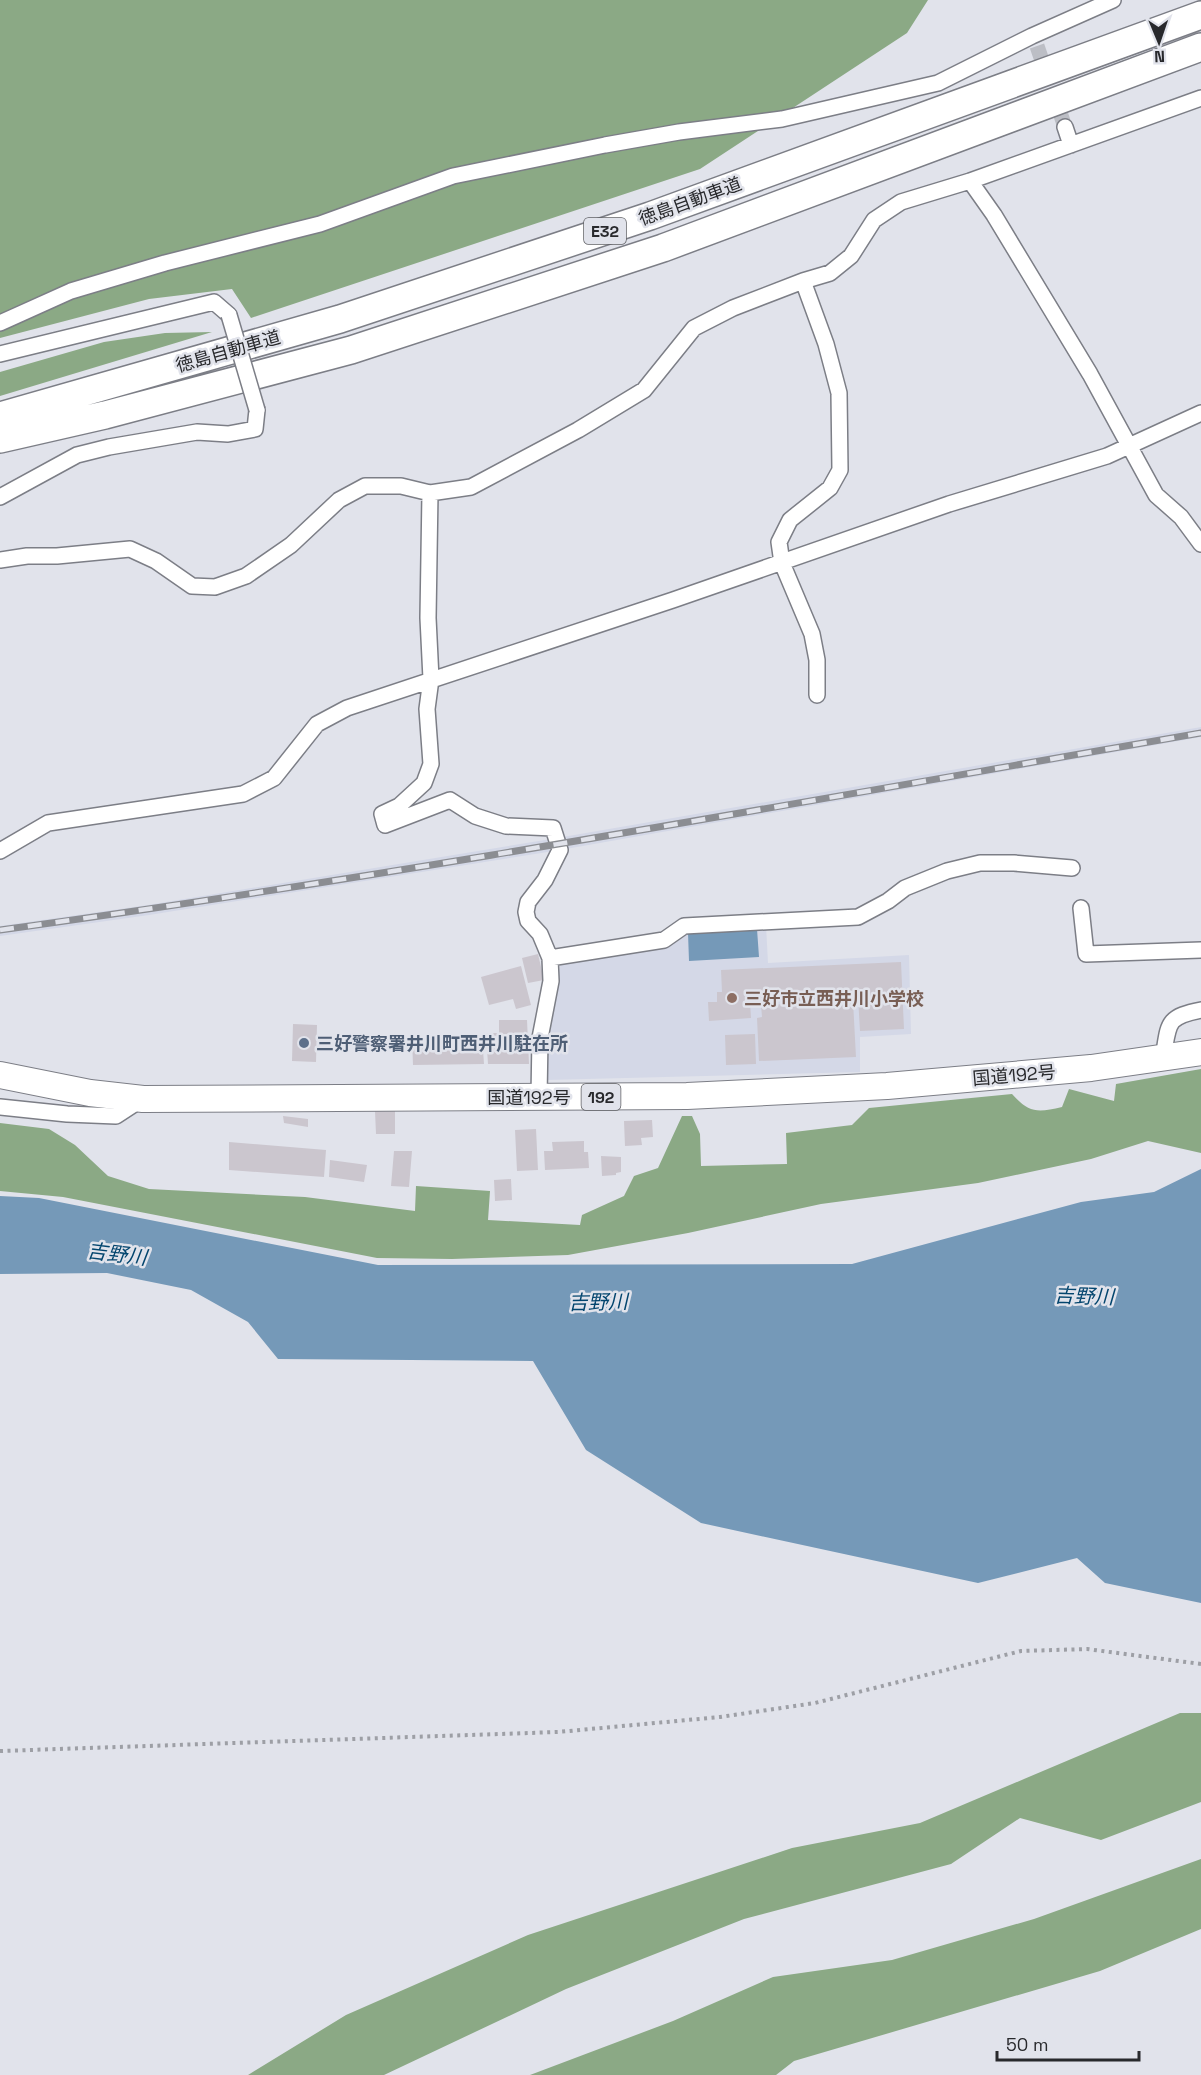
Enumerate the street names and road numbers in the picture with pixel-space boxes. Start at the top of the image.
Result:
street label: 徳島自動車道 [635,172,745,230]
road number: E32 [584,218,626,244]
street label: 徳島自動車道 [173,325,283,377]
street label: 国道192号 [971,1060,1057,1090]
road number: 192 [582,1084,620,1110]
street label: 国道192号 [487,1086,571,1109]

